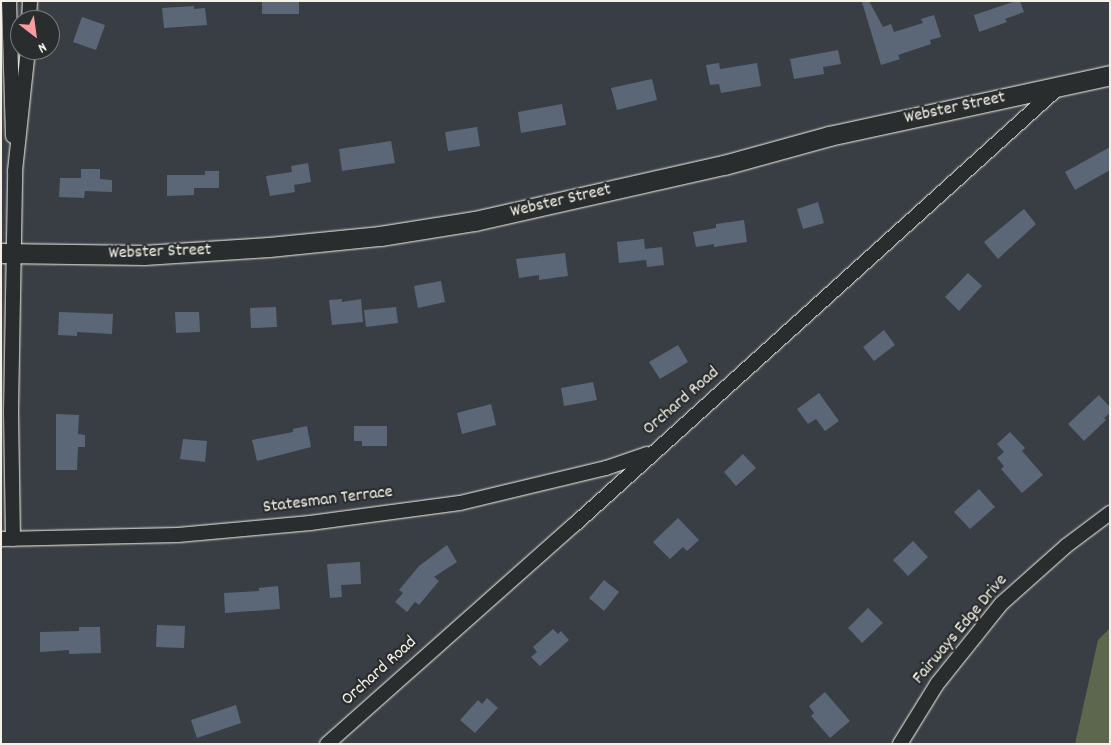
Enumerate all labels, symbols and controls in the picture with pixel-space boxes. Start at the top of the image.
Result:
north arrow [10,10,60,60]
text: N [34,37,50,58]
street label: Webster Street [903,88,1007,130]
street label: Webster Street [509,180,613,224]
street label: Webster Street [108,240,212,266]
street label: Orchard Road [640,363,724,441]
street label: Statesman Terrace [262,482,394,520]
street label: Fairways Edge Drive [909,571,1013,689]
street label: Orchard Road [338,633,422,711]

